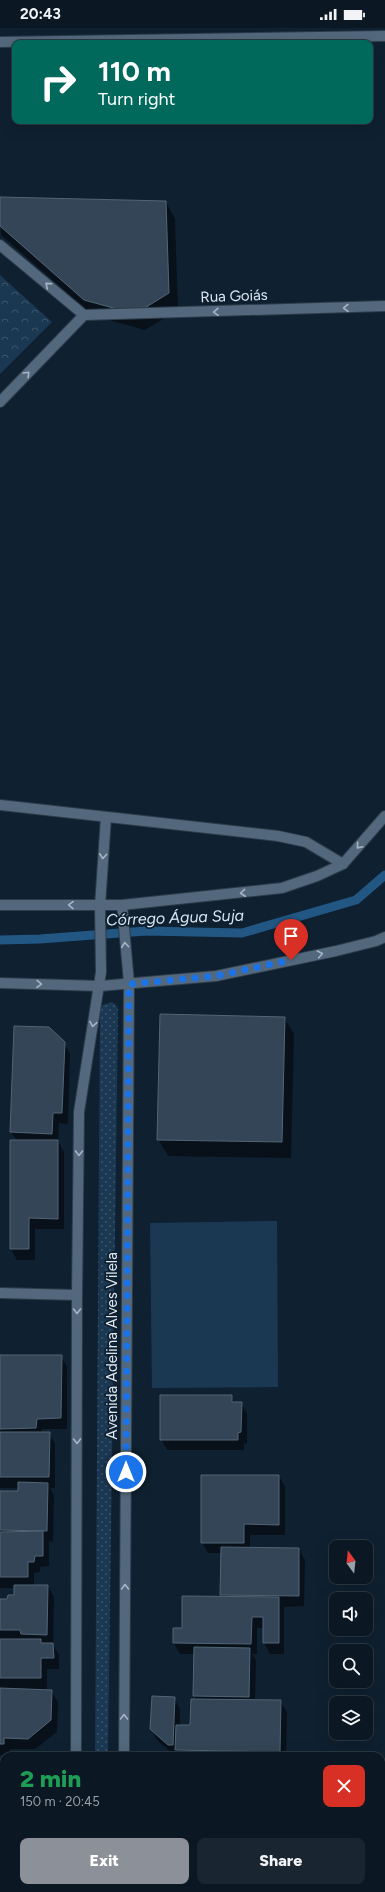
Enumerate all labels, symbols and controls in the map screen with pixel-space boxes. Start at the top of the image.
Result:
text: 20:43 [20,5,61,23]
text: 110 m [98,54,171,88]
icon: right [32,56,84,108]
text: Turn right [98,88,175,110]
one-way arrow [45,282,52,289]
street label: Rua Goiás [200,286,268,306]
one-way arrow [343,303,349,312]
one-way arrow [213,307,219,316]
one-way arrow [22,371,30,379]
one-way arrow [357,841,364,849]
one-way arrow [99,853,108,859]
one-way arrow [240,888,246,897]
one-way arrow [68,901,74,909]
water label: Córrego Água Suja [106,906,244,929]
pin [274,919,308,960]
icon: arrive [280,925,302,947]
one-way arrow [121,942,130,948]
one-way arrow [317,951,324,959]
one-way arrow [36,980,42,988]
one-way arrow [89,1021,98,1027]
one-way arrow [75,1150,83,1156]
street label: Avenida Adelina Alves Vilela [103,1252,121,1440]
one-way arrow [73,1308,81,1314]
one-way arrow [73,1438,81,1444]
position arrow [105,1451,147,1493]
north arrow [329,1540,373,1584]
map controls [329,1540,373,1740]
one-way arrow [121,1584,129,1590]
button: sound [329,1592,373,1636]
button: search [329,1644,373,1688]
button: layers [329,1696,373,1740]
one-way arrow [120,1714,128,1720]
text: 2 min [20,1764,81,1793]
button: close [323,1765,365,1807]
text: 150 m · 20:45 [20,1794,100,1809]
button: Exit [20,1838,189,1884]
button: Share [197,1838,365,1884]

